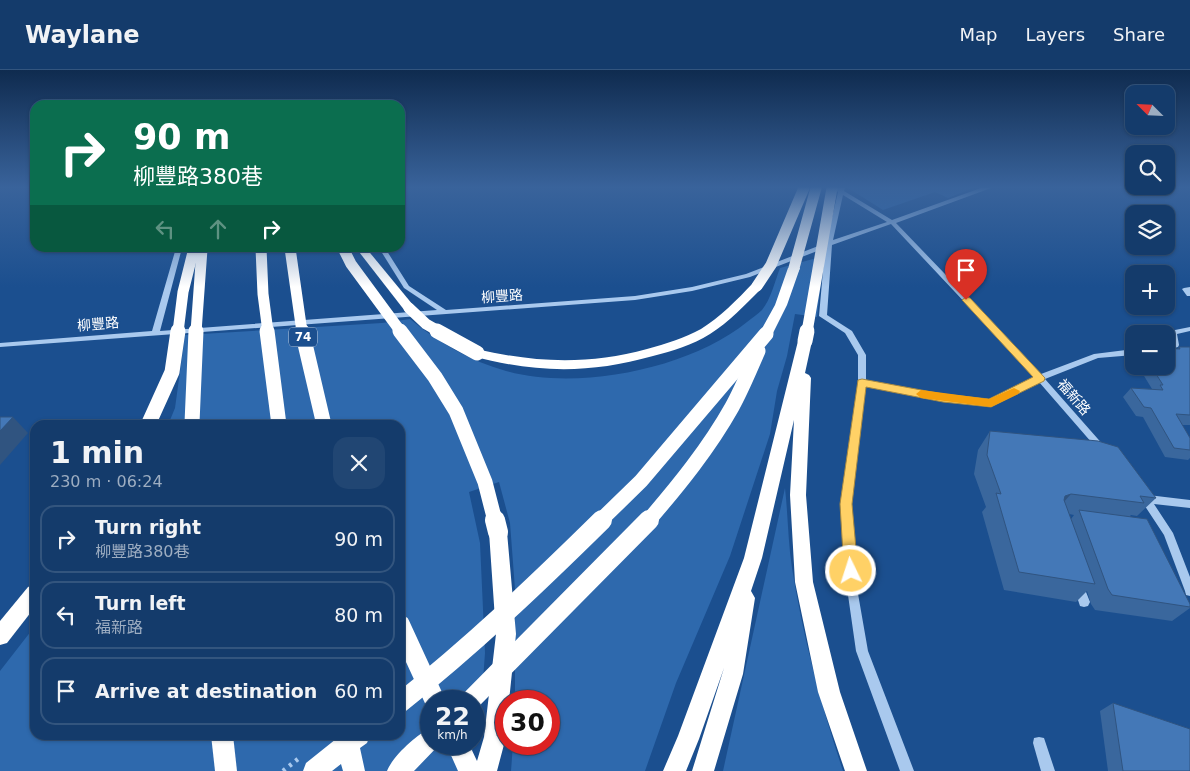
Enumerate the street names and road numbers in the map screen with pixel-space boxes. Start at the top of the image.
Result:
street label: 柳豐路 [480,287,524,305]
street label: 柳豐路 [76,314,120,334]
road number: 74 [289,328,317,346]
street label: 福新路 [1054,376,1094,418]

